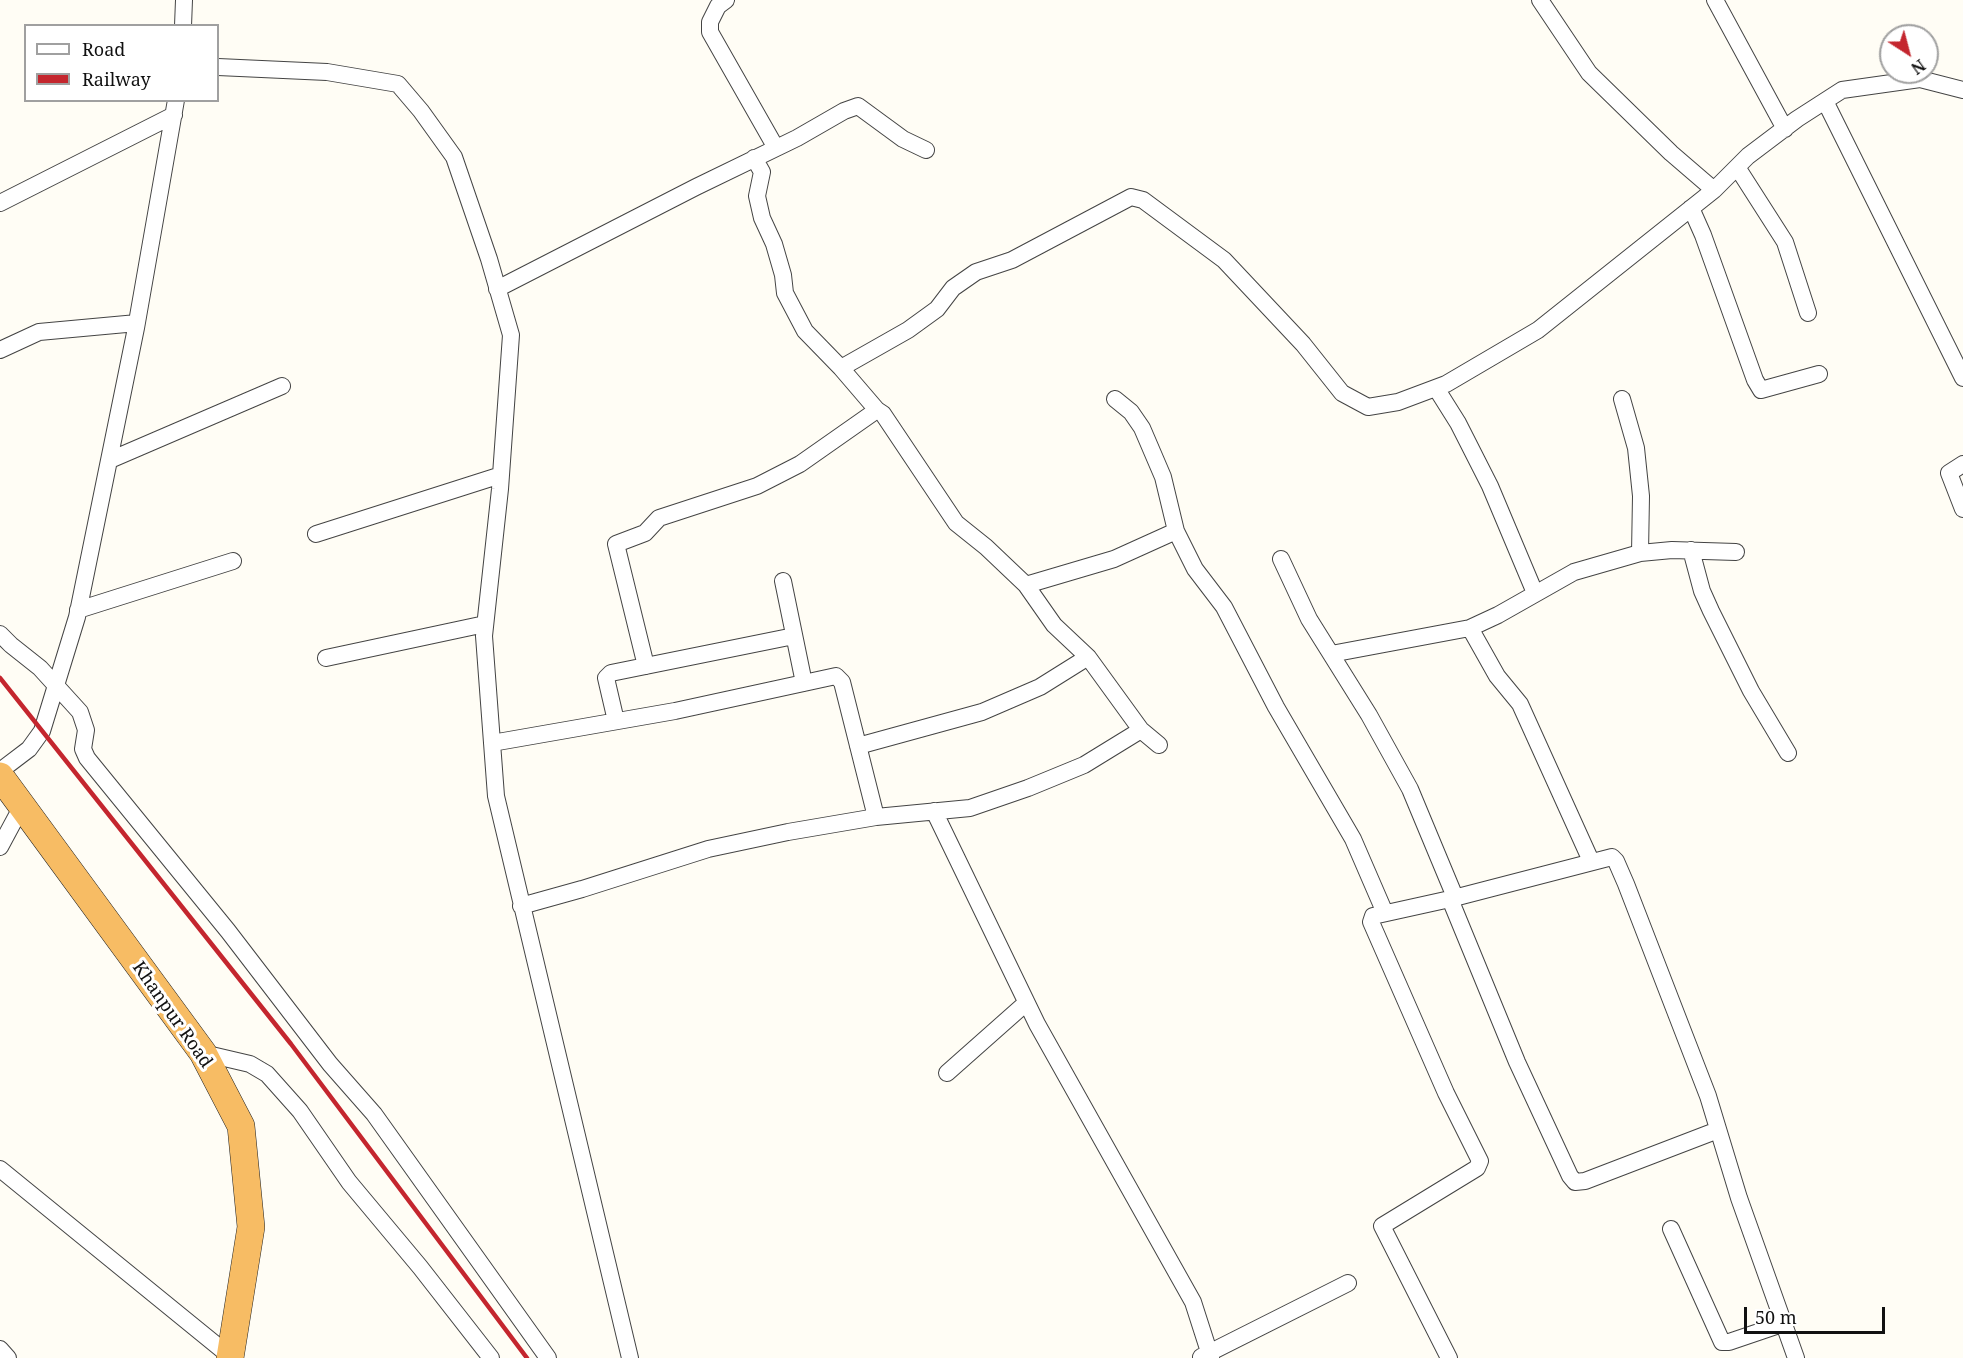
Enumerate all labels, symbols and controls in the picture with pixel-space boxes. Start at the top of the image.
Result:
legend [24,24,219,102]
north arrow [1879,24,1939,84]
text: Road [82,37,125,61]
text: N [1907,54,1930,80]
text: Railway [82,67,151,91]
street label: Khanpur Road [127,958,217,1072]
scale bar [1747,1295,1888,1333]
text: 50 m [1755,1305,1797,1329]

